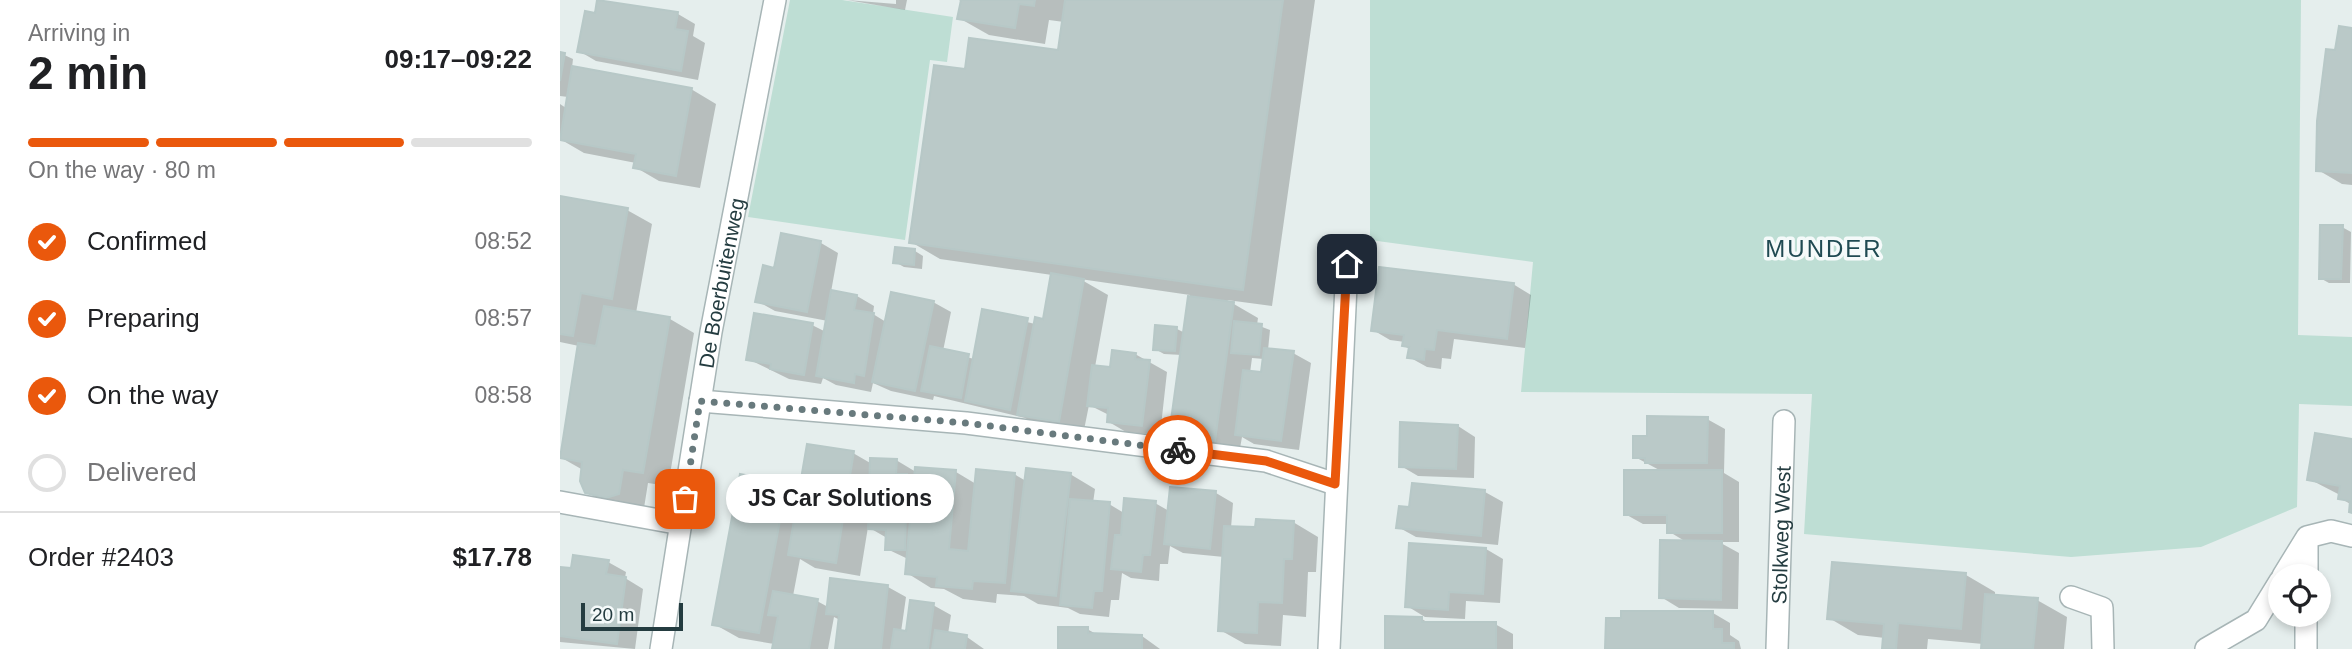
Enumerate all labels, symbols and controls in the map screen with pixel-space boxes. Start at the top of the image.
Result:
text: Arriving in [28,20,130,46]
text: 09:17–09:22 [385,44,532,74]
text: 2 min [28,47,148,99]
text: On the way · 80 m [28,157,216,183]
street label: De Boerbuitenweg [694,196,748,370]
icon: check [28,223,66,261]
text: Confirmed [87,226,207,256]
text: 08:52 [474,228,532,254]
pin [1317,234,1377,294]
district label: MUNDER [1765,235,1883,262]
icon: home [1328,245,1366,283]
icon: check [28,300,66,338]
text: Preparing [87,303,200,333]
text: 08:57 [474,305,532,331]
icon: check [28,377,66,415]
text: On the way [87,380,219,410]
text: 08:58 [474,382,532,408]
courier [1143,415,1213,485]
icon: bike [1159,431,1197,469]
text: Delivered [87,457,197,487]
street label: Stolkweg West [1767,465,1794,605]
pin [655,469,715,529]
callout: JS Car Solutions [727,475,954,524]
icon: bag [666,480,704,518]
text: JS Car Solutions [748,485,932,511]
text: Order #2403 [28,542,174,572]
text: $17.78 [452,542,532,572]
map controls [2268,564,2331,627]
button: locate [2268,564,2331,627]
scale bar [581,600,682,632]
text: 20 m [592,604,634,625]

